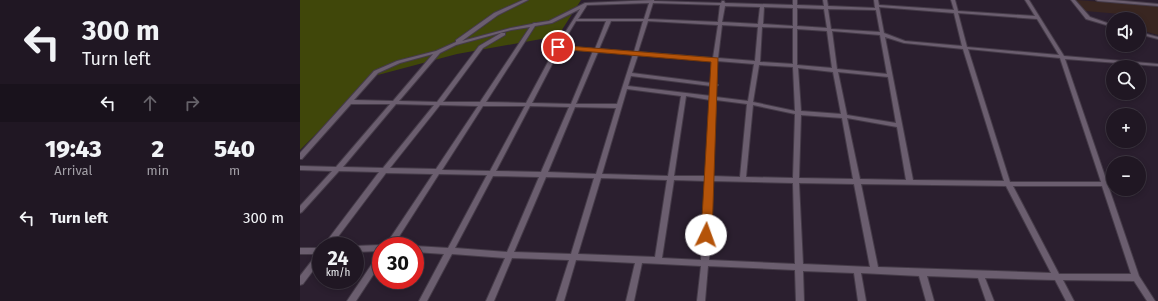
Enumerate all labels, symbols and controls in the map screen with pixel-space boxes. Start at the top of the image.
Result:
map controls [1106,12,1146,196]
button: sound [1106,12,1146,52]
text: 300 m [82,14,160,47]
icon: left [16,16,68,68]
pin [541,30,575,64]
icon: arrive [547,36,569,58]
text: Turn left [82,48,151,70]
button: search [1106,60,1146,100]
icon: left [97,92,119,114]
icon: ahead [139,92,161,114]
icon: right [181,92,203,114]
button: + [1106,108,1146,148]
text: 19:43 [45,135,102,163]
text: 2 [152,135,164,163]
text: 540 [214,135,255,163]
button: − [1106,156,1146,196]
text: Arrival [54,163,92,178]
text: min [147,163,169,178]
text: m [229,163,240,178]
icon: left [16,207,38,229]
text: Turn left [50,209,108,227]
text: 300 m [243,209,284,227]
position arrow [685,214,727,256]
speed limit sign: 30 [372,237,424,289]
text: 24 [327,246,349,270]
text: km/h [326,267,350,279]

